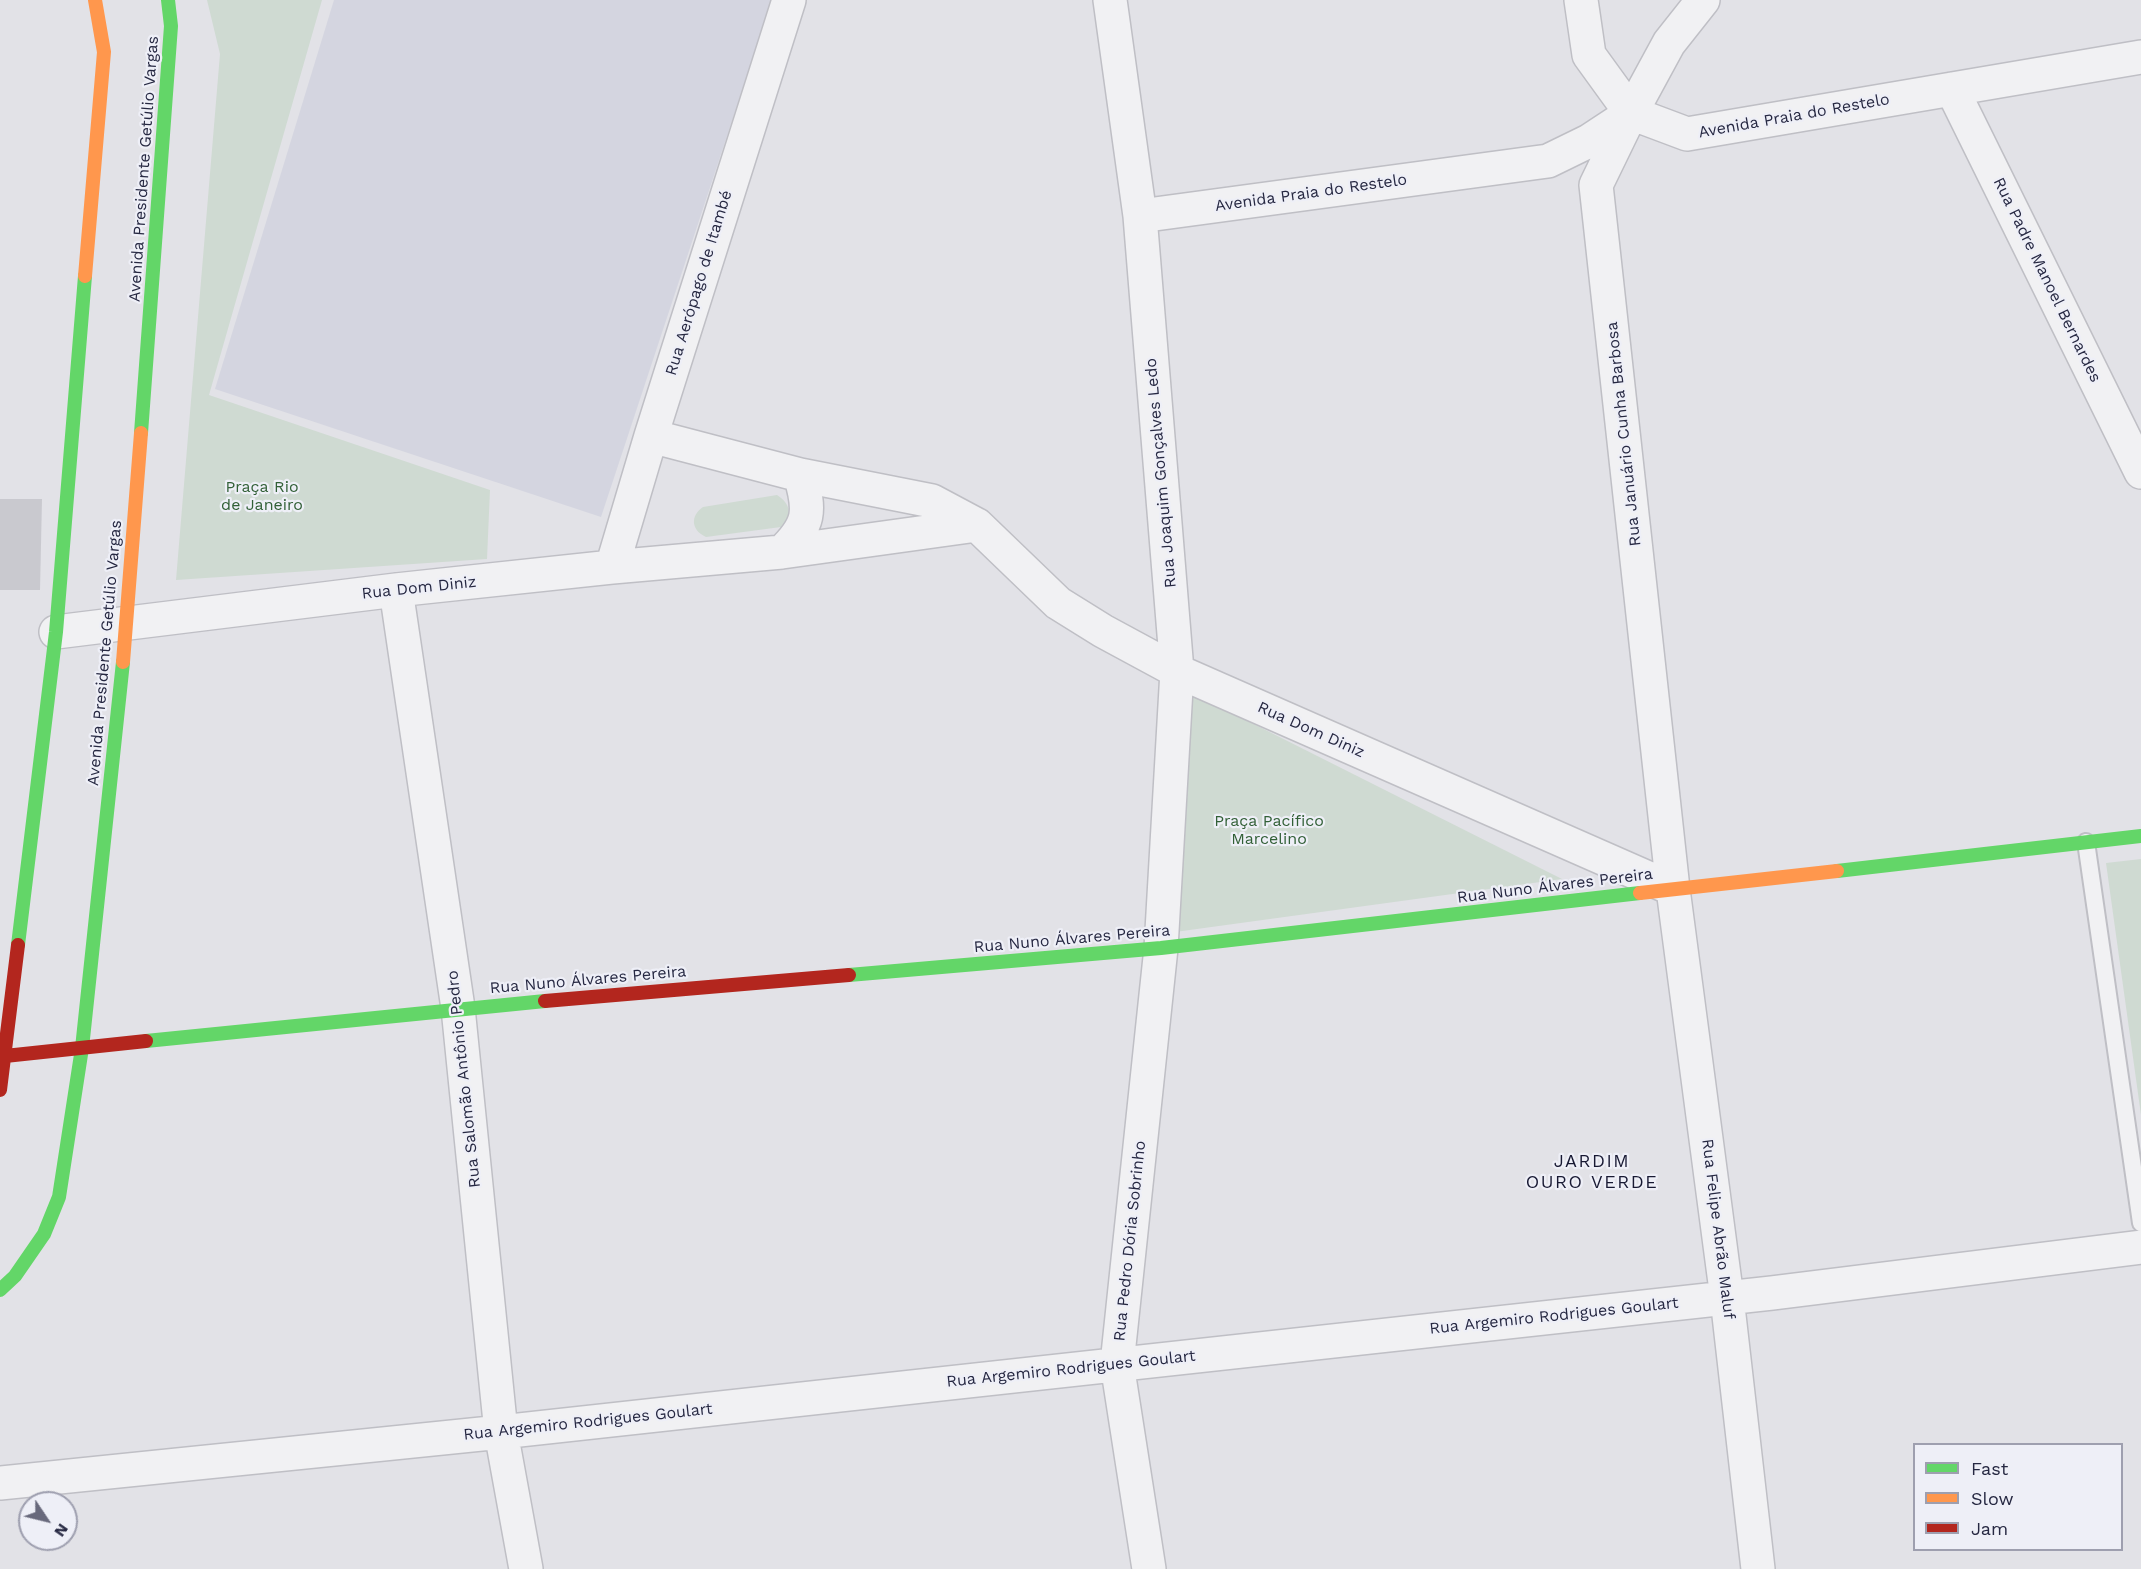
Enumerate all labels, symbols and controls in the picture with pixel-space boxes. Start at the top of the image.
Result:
street label: Avenida Presidente Getúlio Vargas [125,35,163,303]
street label: Avenida Praia do Restelo [1697,90,1891,142]
street label: Avenida Praia do Restelo [1214,170,1408,216]
street label: Rua Padre Manoel Bernardes [1989,174,2105,386]
street label: Rua Aerópago de Itambé [662,188,736,378]
street label: Rua Januário Cunha Barbosa [1603,321,1645,547]
street label: Rua Joaquim Gonçalves Ledo [1141,357,1181,589]
park label: Praça Rio de Janeiro [221,477,303,515]
street label: Avenida Presidente Getúlio Vargas [84,519,126,787]
street label: Rua Dom Diniz [361,572,477,604]
street label: Rua Dom Diniz [1255,698,1367,762]
park label: Praça Pacífico Marcelino [1214,811,1324,849]
street label: Rua Nuno Álvares Pereira [1456,864,1654,908]
street label: Rua Nuno Álvares Pereira [973,921,1171,957]
street label: Rua Nuno Álvares Pereira [489,962,687,998]
street label: Rua Salomão Antônio Pedro [443,969,485,1189]
street label: Rua Felipe Abrão Maluf [1697,1138,1739,1320]
street label: Rua Pedro Dória Sobrinho [1110,1140,1150,1342]
district label: JARDIM OURO VERDE [1526,1151,1658,1194]
street label: Rua Argemiro Rodrigues Goulart [1429,1293,1679,1339]
street label: Rua Argemiro Rodrigues Goulart [946,1346,1196,1392]
street label: Rua Argemiro Rodrigues Goulart [463,1399,713,1445]
legend [1913,1443,2123,1551]
text: Fast [1971,1458,2008,1479]
text: Slow [1971,1488,2014,1509]
north arrow [18,1491,78,1551]
text: Jam [1971,1518,2008,1539]
text: N [50,1520,73,1541]

